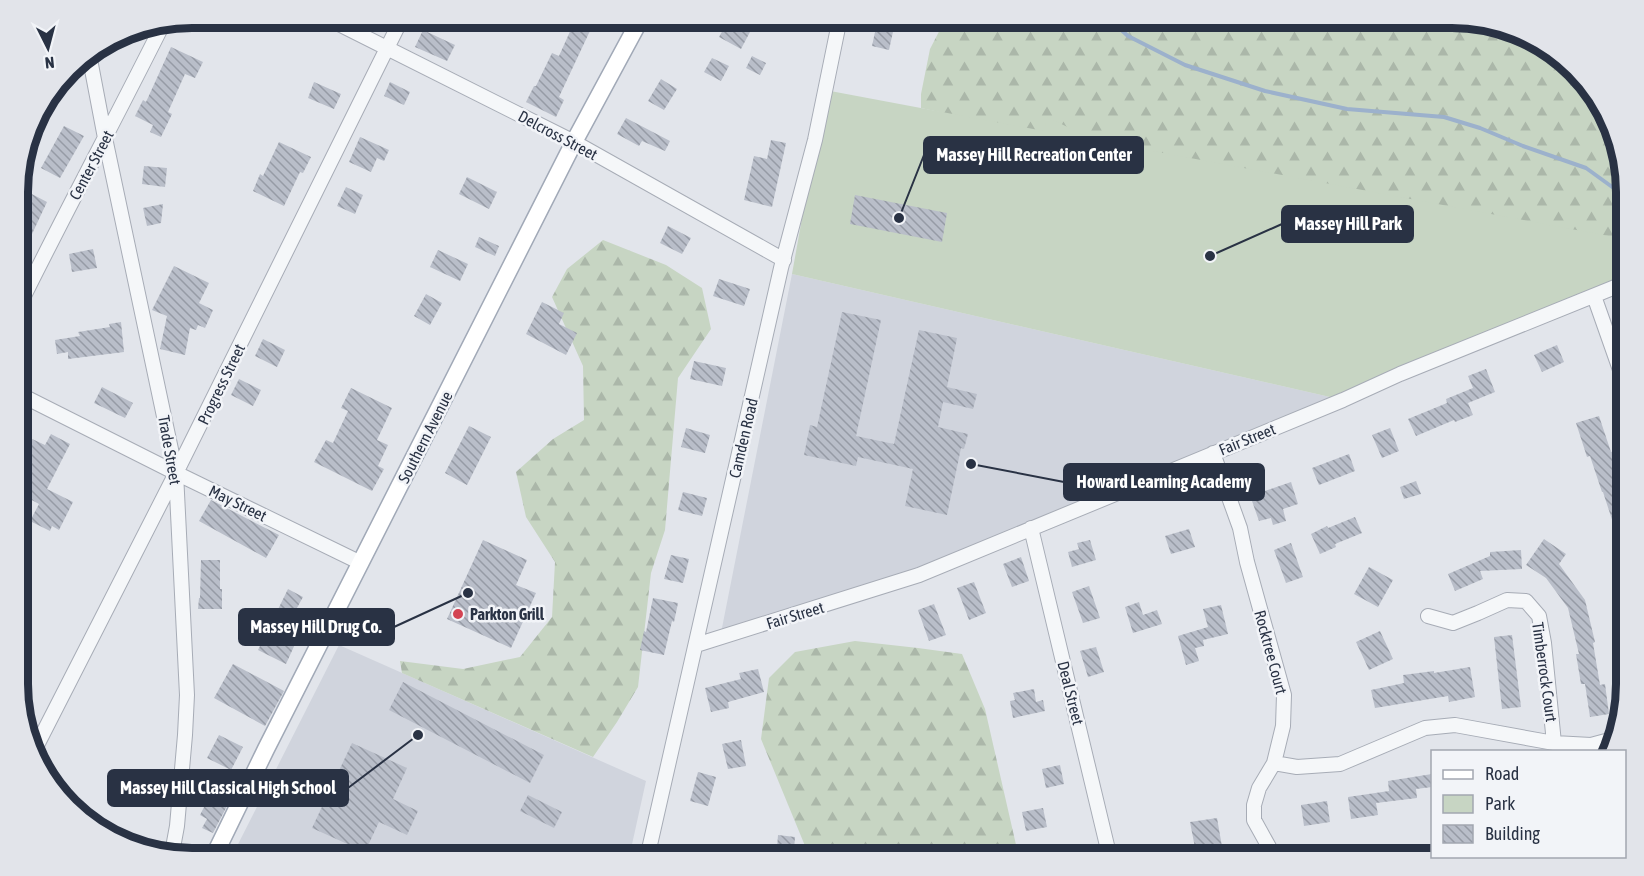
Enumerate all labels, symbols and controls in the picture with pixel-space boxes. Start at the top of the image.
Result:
north arrow [18,18,78,78]
text: N [44,53,55,72]
street label: Delcross Street [515,107,601,164]
street label: Center Street [65,127,117,203]
callout: Massey Hill Recreation Center [924,137,1143,173]
text: Massey Hill Recreation Center [936,144,1133,165]
callout: Massey Hill Park [1282,206,1413,242]
text: Massey Hill Park [1294,213,1403,234]
street label: Progress Street [194,340,249,428]
street label: Southern Avenue [394,388,456,486]
street label: Camden Road [725,396,761,480]
street label: Trade Street [155,414,185,486]
street label: Fair Street [1216,419,1278,458]
callout: Howard Learning Academy [1064,464,1264,500]
text: Howard Learning Academy [1076,471,1252,492]
street label: May Street [206,481,270,526]
street label: Fair Street [764,598,826,632]
place label: Parkton Grill [470,605,545,623]
marker: Parkton Grill [451,607,465,621]
street label: Rocktree Court [1251,608,1291,696]
callout: Massey Hill Drug Co. [239,609,394,645]
text: Massey Hill Drug Co. [250,616,382,637]
street label: Timberrock Court [1529,621,1561,723]
street label: Deal Street [1054,659,1088,727]
legend [1431,750,1626,858]
text: Road [1485,763,1519,784]
callout: Massey Hill Classical High School [108,770,348,806]
text: Massey Hill Classical High School [120,777,336,798]
text: Park [1485,793,1515,814]
text: Building [1485,823,1540,844]

